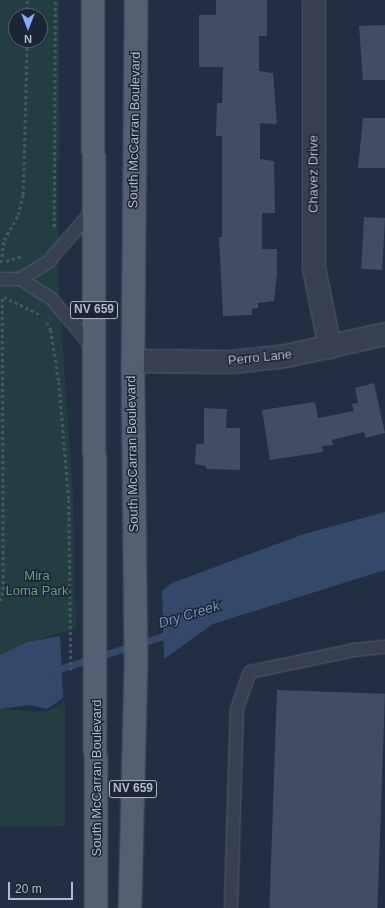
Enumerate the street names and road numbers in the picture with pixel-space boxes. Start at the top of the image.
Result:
street label: South McCarran Boulevard [126,51,144,209]
street label: Chavez Drive [306,135,322,213]
road number: NV 659 [69,300,119,320]
street label: Perro Lane [227,347,293,369]
street label: South McCarran Boulevard [124,375,142,533]
street label: South McCarran Boulevard [89,700,105,856]
road number: NV 659 [108,779,158,799]

